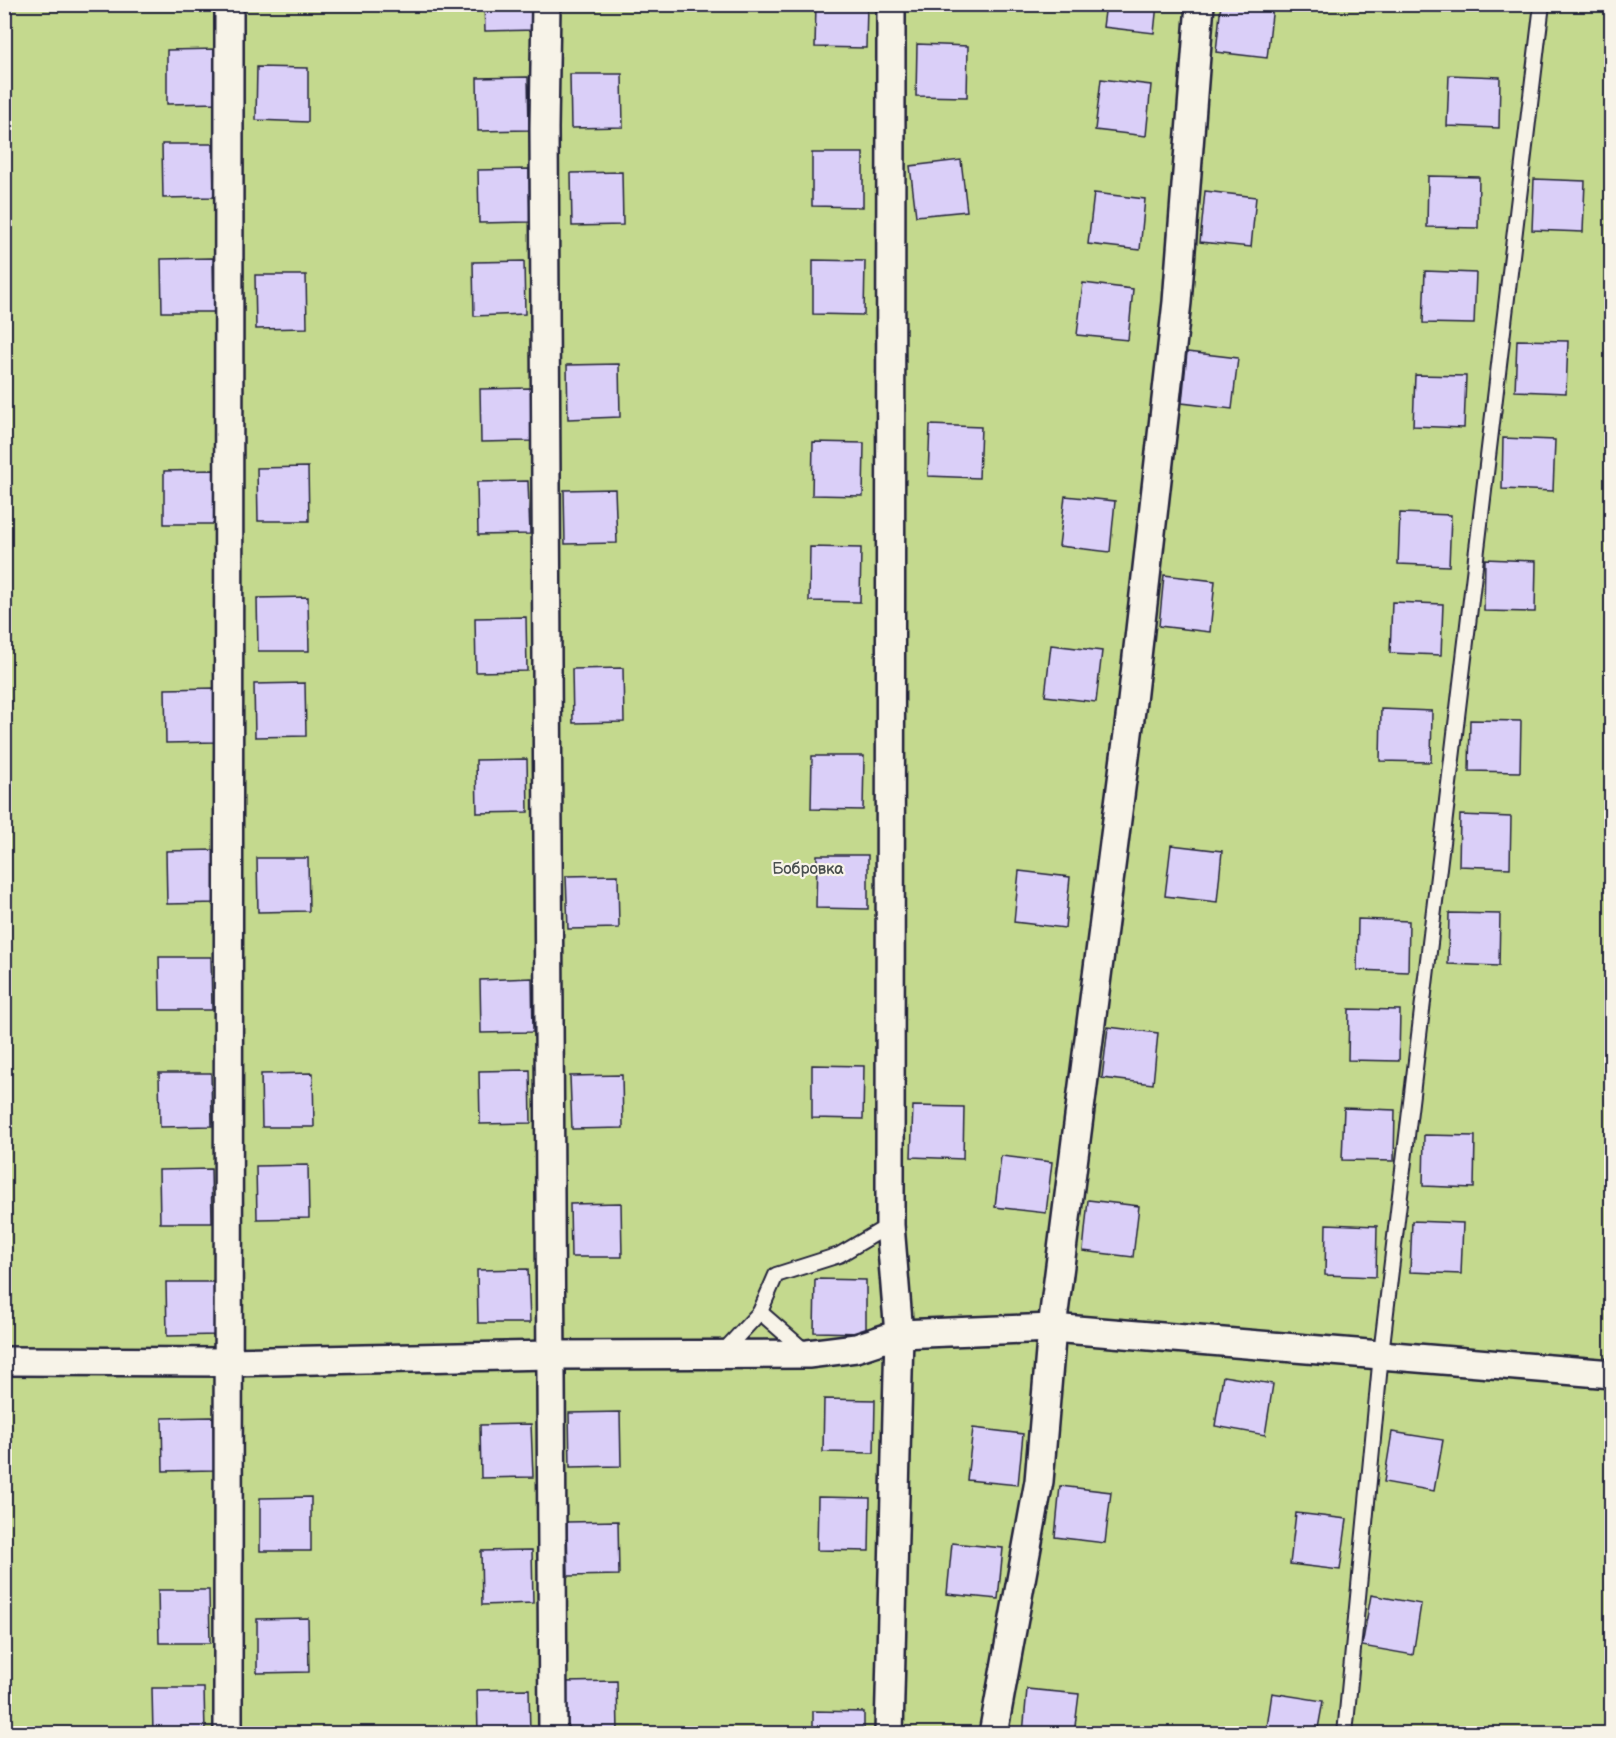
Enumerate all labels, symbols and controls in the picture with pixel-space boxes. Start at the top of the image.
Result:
park label: Бобровка [772,860,844,879]

